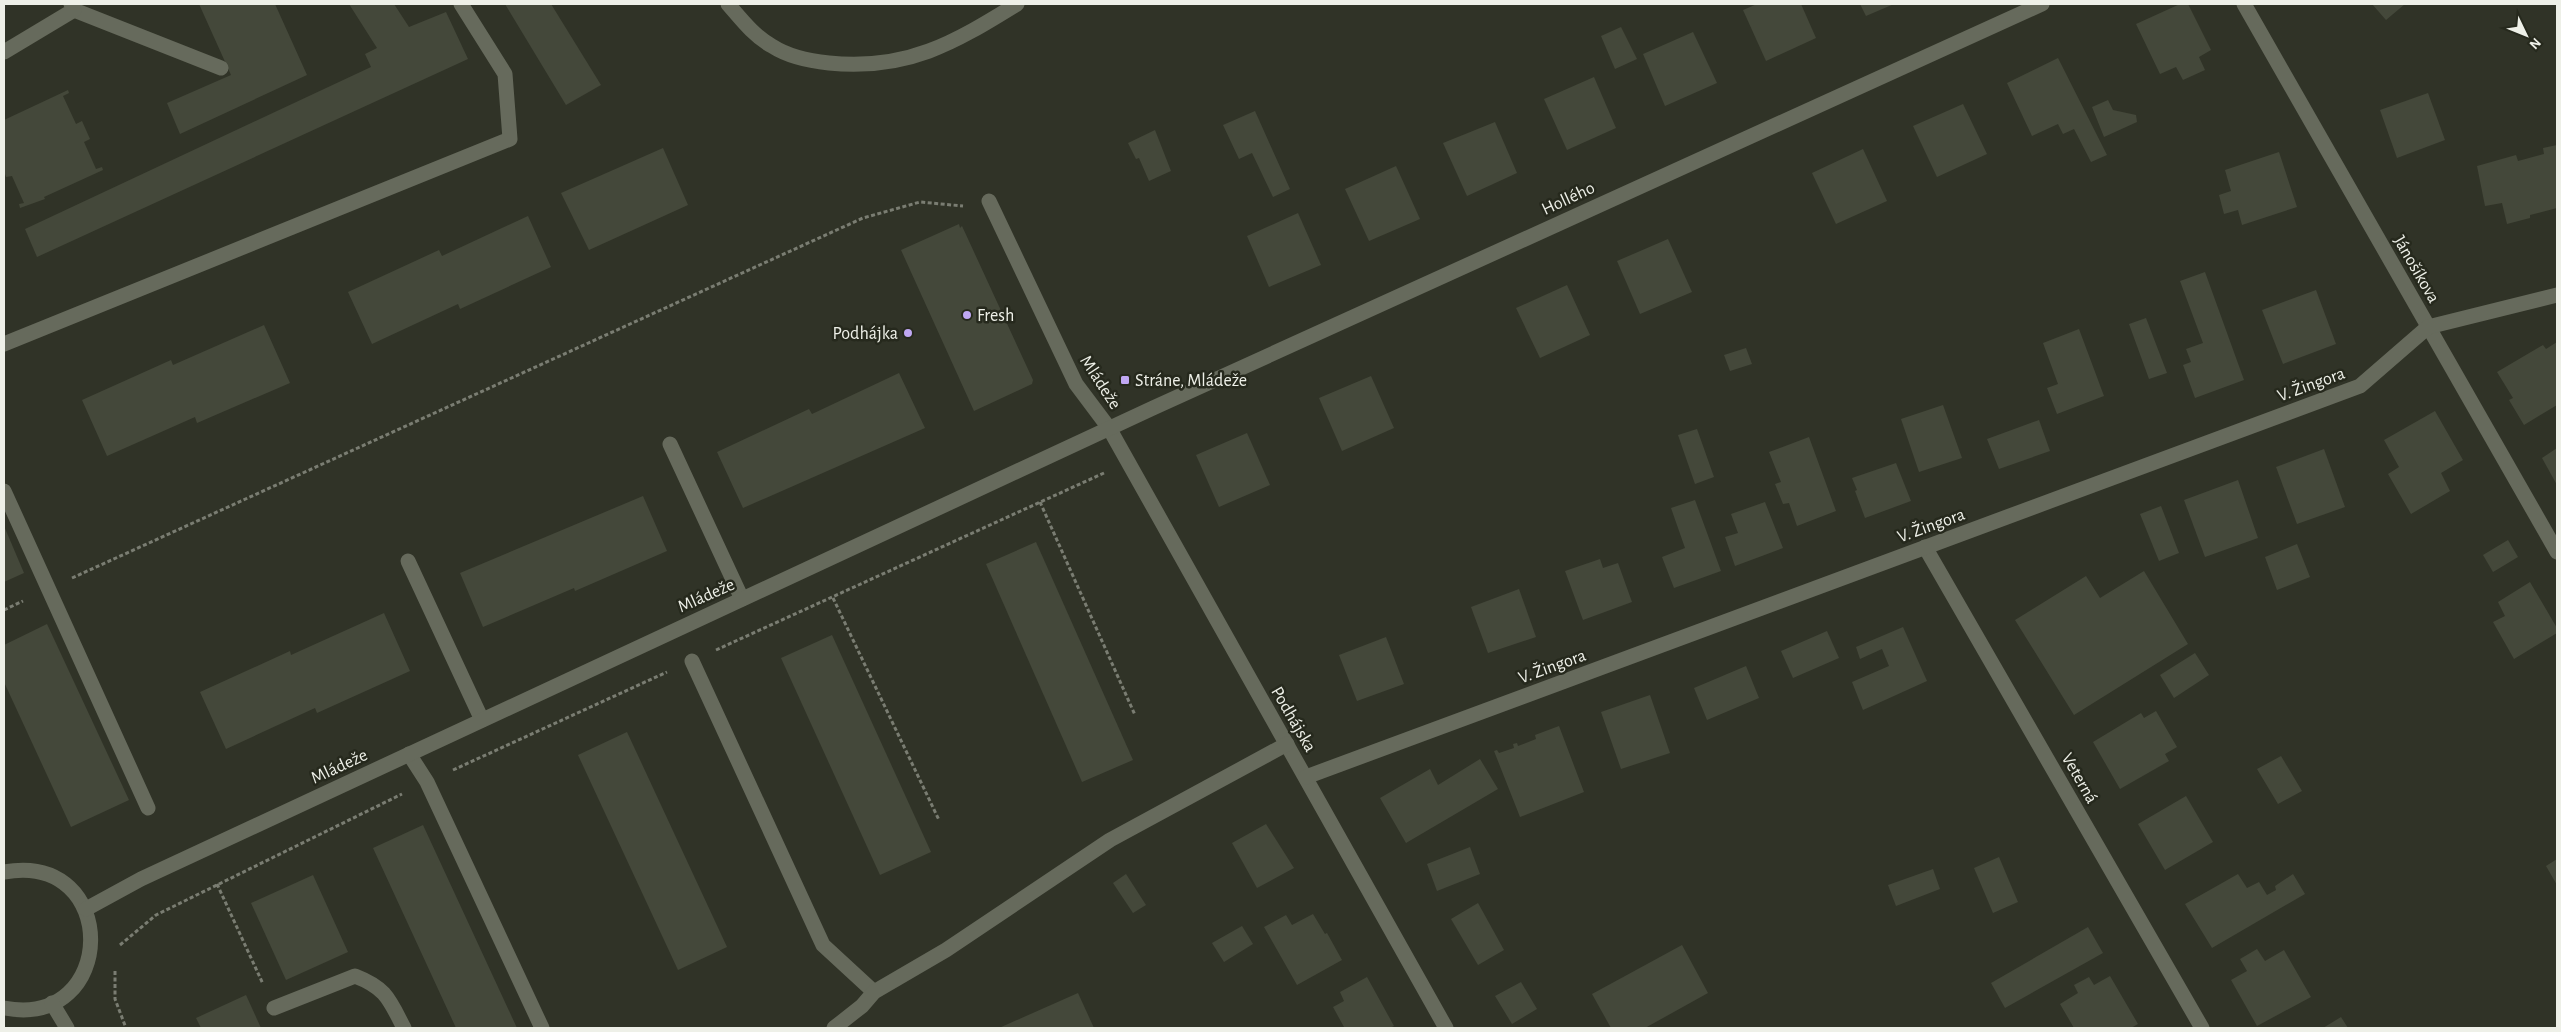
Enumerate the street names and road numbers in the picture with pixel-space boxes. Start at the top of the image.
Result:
street label: Hollého [1539,179,1598,219]
street label: Jánošíkova [2390,233,2443,306]
street label: Mládeže [1076,352,1124,413]
street label: V. Žingora [2274,362,2347,405]
street label: V. Žingora [1894,503,1967,546]
street label: Mládeže [675,575,737,616]
street label: V. Žingora [1515,644,1588,687]
street label: Podhájska [1267,684,1319,755]
street label: Mládeže [308,746,370,788]
street label: Veterná [2058,750,2101,807]

